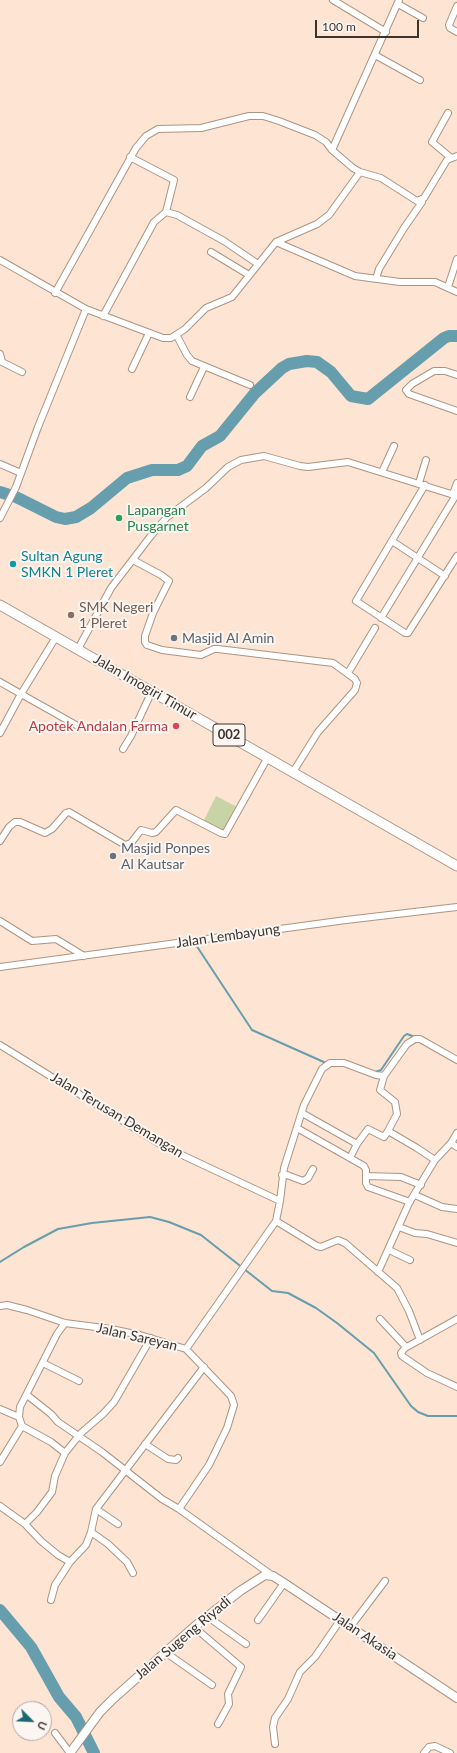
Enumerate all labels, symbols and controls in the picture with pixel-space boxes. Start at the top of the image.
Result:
scale bar [317,12,421,38]
text: 100 m [322,19,356,34]
place label: Lapangan Pusgarnet [127,502,189,534]
marker: Lapangan Pusgarnet [114,513,124,523]
place label: Sultan Agung SMKN 1 Pleret [21,548,113,580]
marker: Sultan Agung SMKN 1 Pleret [8,559,18,569]
place label: SMK Negeri 1 Pleret [79,599,153,632]
marker: SMK Negeri 1 Pleret [66,610,76,620]
place label: Masjid Al Amin [182,630,274,646]
marker: Masjid Al Amin [169,633,179,643]
street label: Jalan Imogiri Timur [90,651,200,723]
place label: Apotek Andalan Farma [29,718,168,734]
marker: Apotek Andalan Farma [171,721,181,731]
road number: 002 [213,724,245,746]
place label: Masjid Ponpes Al Kautsar [121,840,210,872]
marker: Masjid Ponpes Al Kautsar [108,851,118,861]
street label: Jalan Lembayung [175,920,281,952]
street label: Jalan Terusan Demangan [48,1069,186,1161]
street label: Jalan Sareyan [95,1320,179,1354]
street label: Jalan Sugeng Riyadi [132,1593,234,1683]
street label: Jalan Akasia [330,1608,400,1664]
north arrow [12,1701,52,1741]
text: U [35,1719,50,1732]

